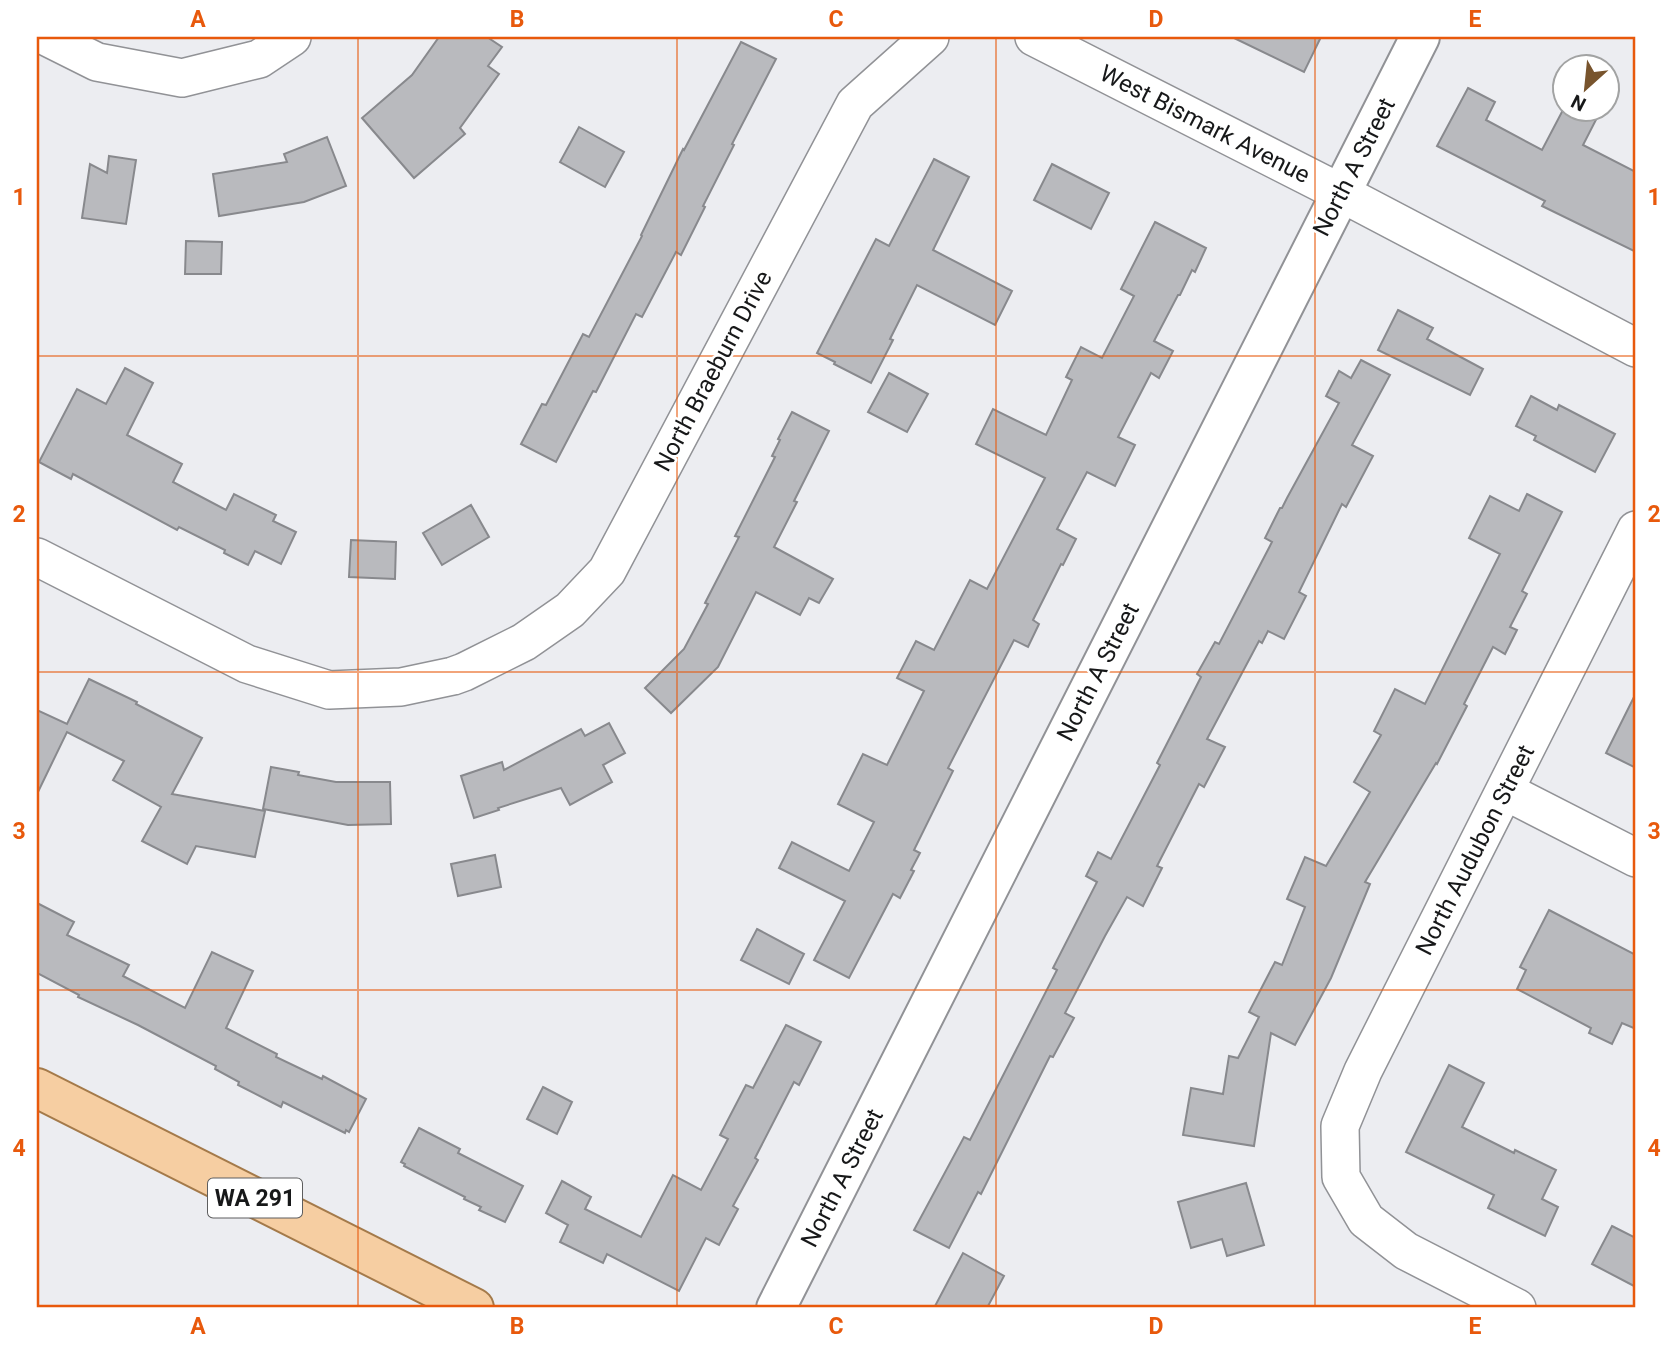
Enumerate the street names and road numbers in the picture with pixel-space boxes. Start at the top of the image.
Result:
street label: West Bismark Avenue [1095,59,1315,189]
street label: North A Street [1307,93,1401,241]
street label: North Braeburn Drive [648,266,778,476]
street label: North A Street [1051,598,1145,746]
street label: North Audubon Street [1410,740,1540,960]
street label: North A Street [795,1104,889,1252]
road number: WA 291 [208,1178,302,1218]

